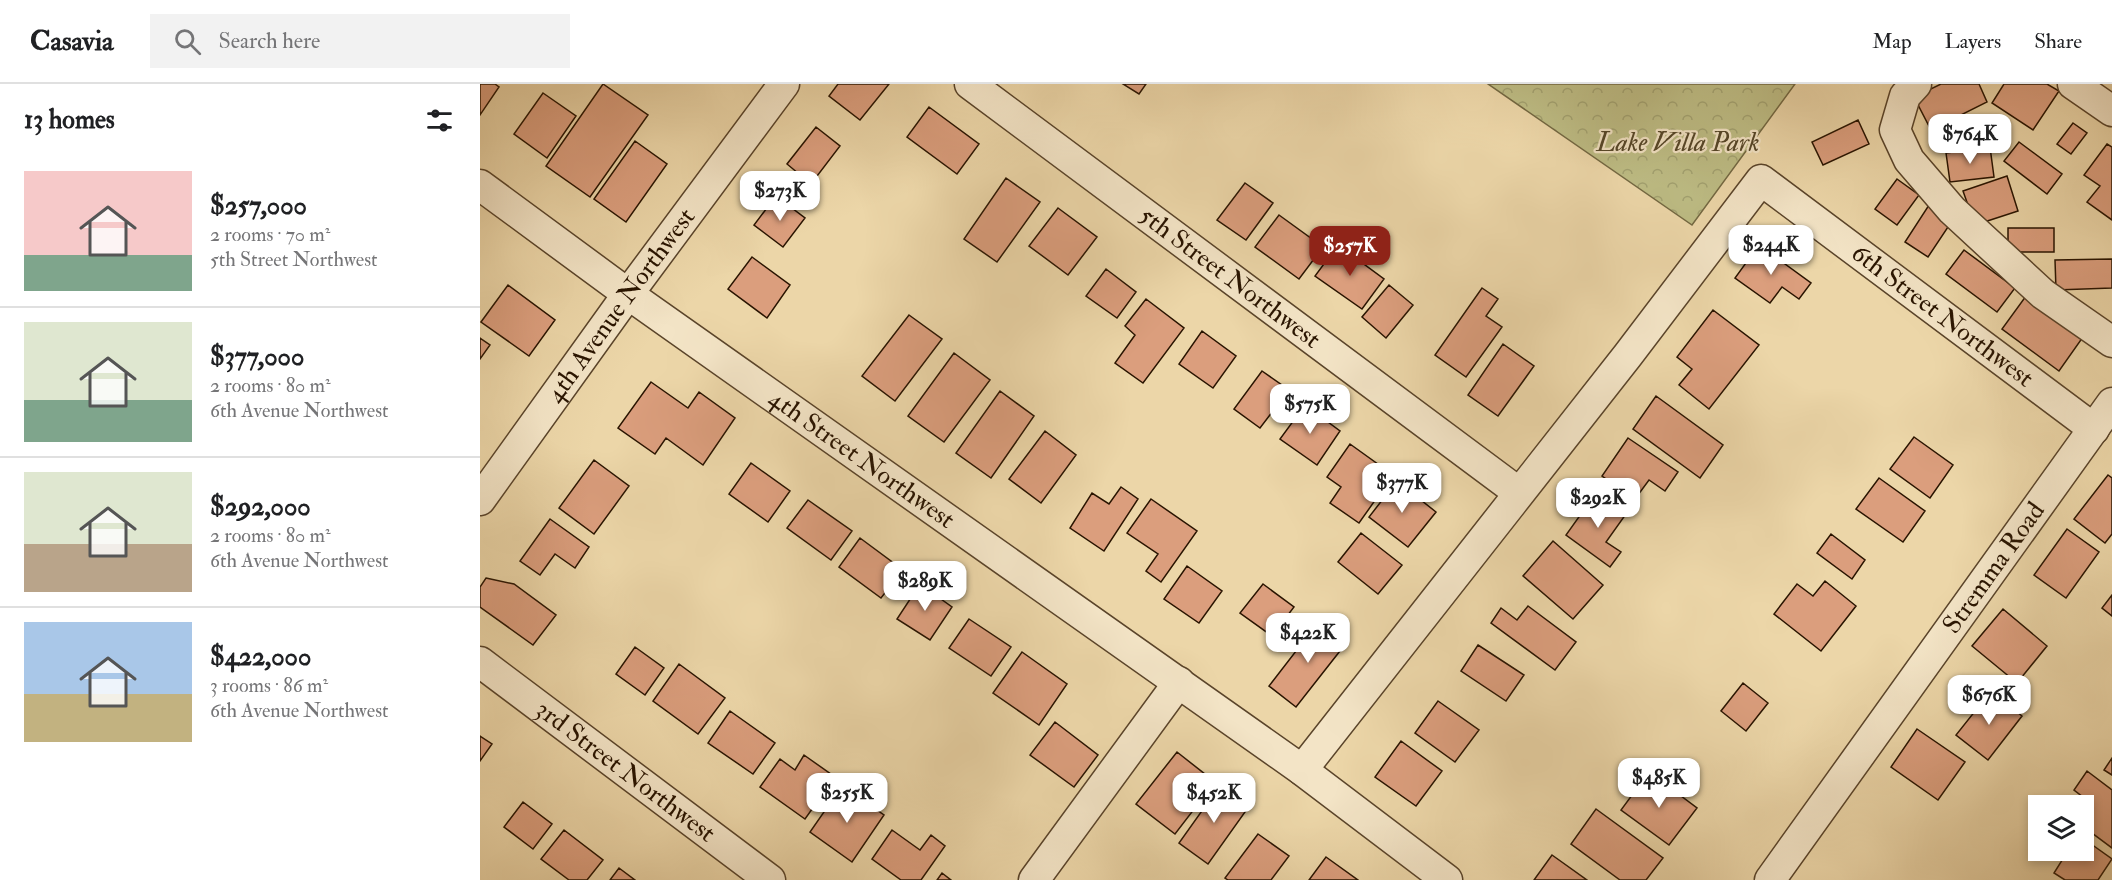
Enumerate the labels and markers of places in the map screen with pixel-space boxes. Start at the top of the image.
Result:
pin: $764K [1928,114,2012,165]
pin: $273K [738,171,822,222]
pin: $244K [1729,225,1813,276]
pin: $257K [1308,226,1392,277]
pin: $575K [1268,384,1352,435]
pin: $377K [1360,463,1444,514]
pin: $292K [1556,478,1640,529]
pin: $289K [883,561,967,612]
pin: $422K [1266,613,1350,664]
pin: $676K [1947,675,2031,726]
pin: $485K [1617,758,1701,809]
pin: $255K [805,773,889,824]
pin: $452K [1172,773,1256,824]

